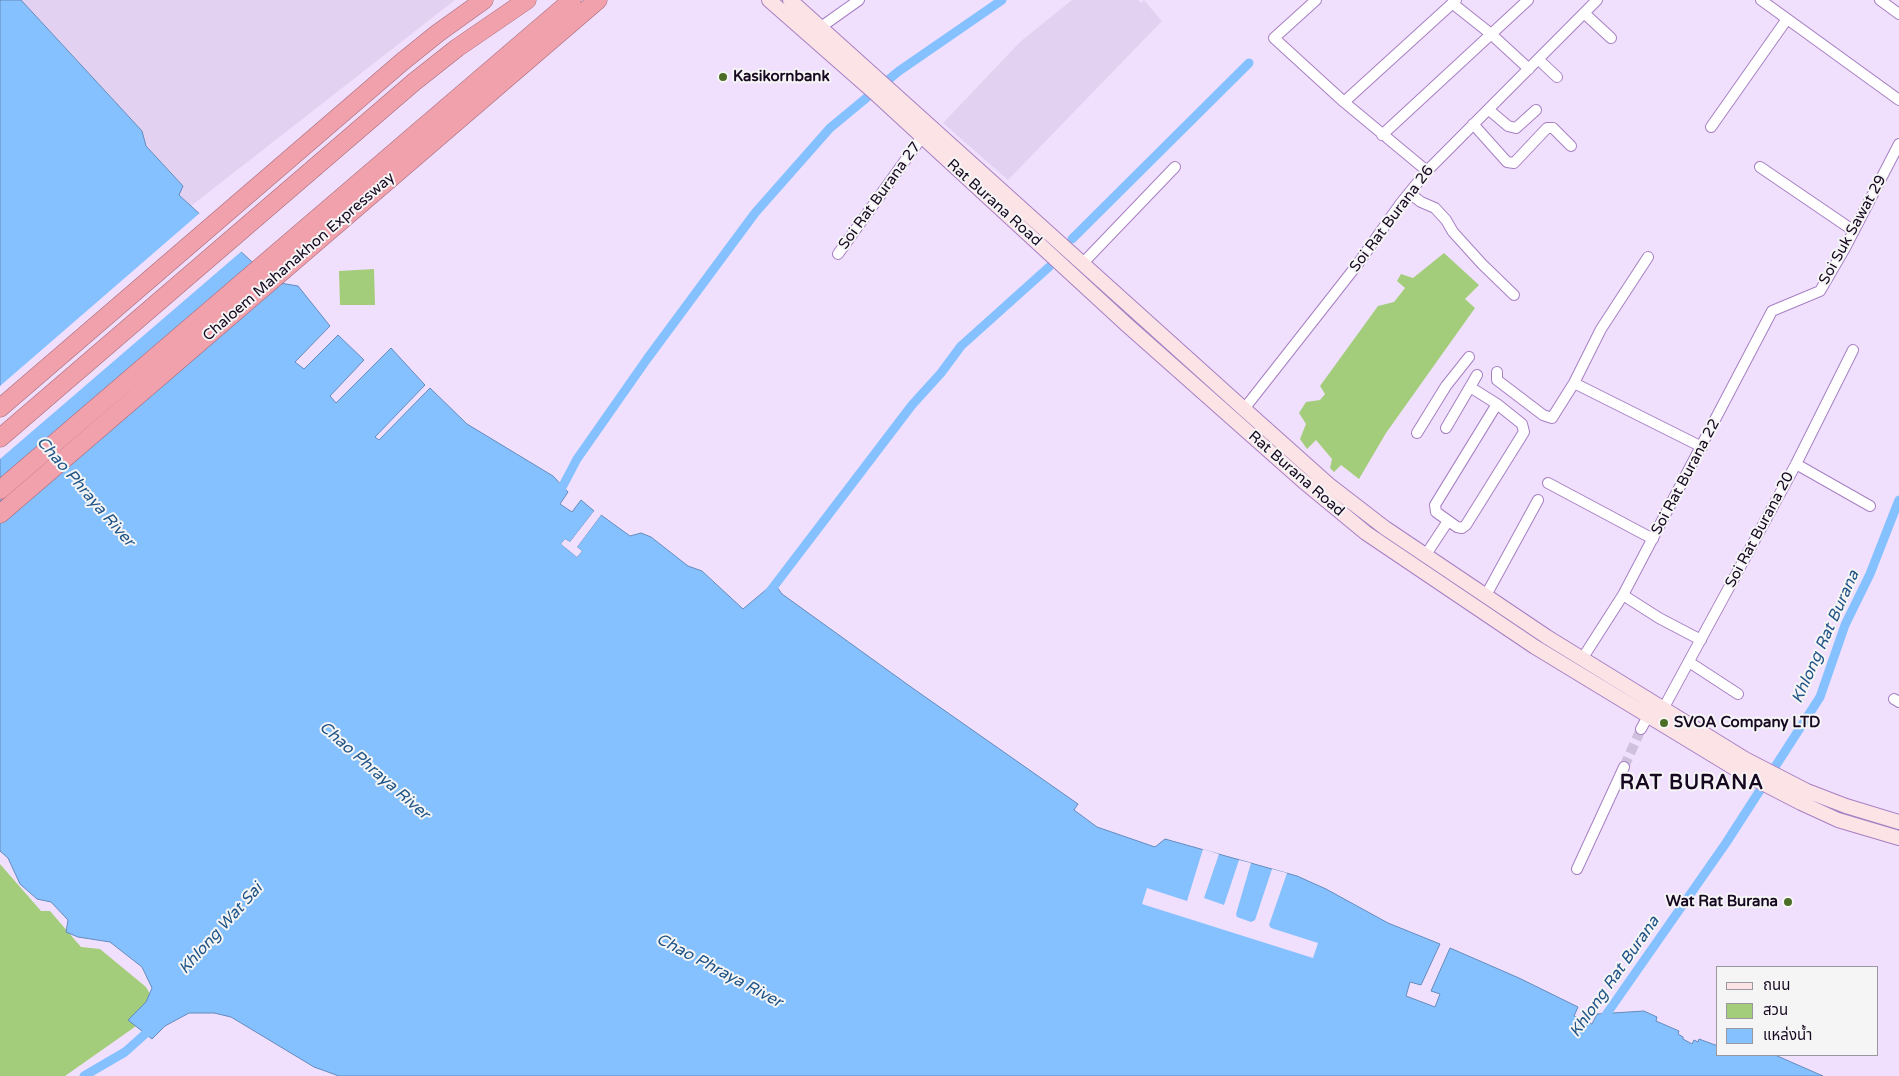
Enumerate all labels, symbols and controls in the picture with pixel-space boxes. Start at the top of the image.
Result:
place label: Kasikornbank [733,68,830,86]
marker: Kasikornbank [717,71,729,83]
street label: Soi Rat Burana 27 [835,139,925,253]
street label: Rat Burana Road [943,156,1045,250]
street label: Soi Rat Burana 26 [1346,162,1438,276]
street label: Chaloem Mahanakhon Expressway [199,169,399,345]
street label: Soi Suk Sawat 29 [1815,172,1891,288]
street label: Soi Rat Burana 22 [1648,416,1724,538]
street label: Rat Burana Road [1244,427,1348,521]
water label: Chao Phraya River [32,433,138,551]
street label: Soi Rat Burana 20 [1722,469,1798,591]
water label: Khlong Rat Burana [1788,568,1864,706]
place label: SVOA Company LTD [1674,714,1820,732]
marker: SVOA Company LTD [1658,717,1670,729]
water label: Chao Phraya River [315,718,433,824]
district label: RAT BURANA [1619,772,1765,796]
water label: Khlong Wat Sai [175,880,267,978]
place label: Wat Rat Burana [1666,893,1778,911]
marker: Wat Rat Burana [1782,896,1794,908]
water label: Khlong Rat Burana [1566,913,1664,1041]
water label: Chao Phraya River [653,930,785,1012]
legend [1716,966,1879,1056]
text: ถนน [1763,976,1790,994]
text: สวน [1763,1001,1788,1019]
text: แหล่งน้ำ [1763,1026,1812,1044]

